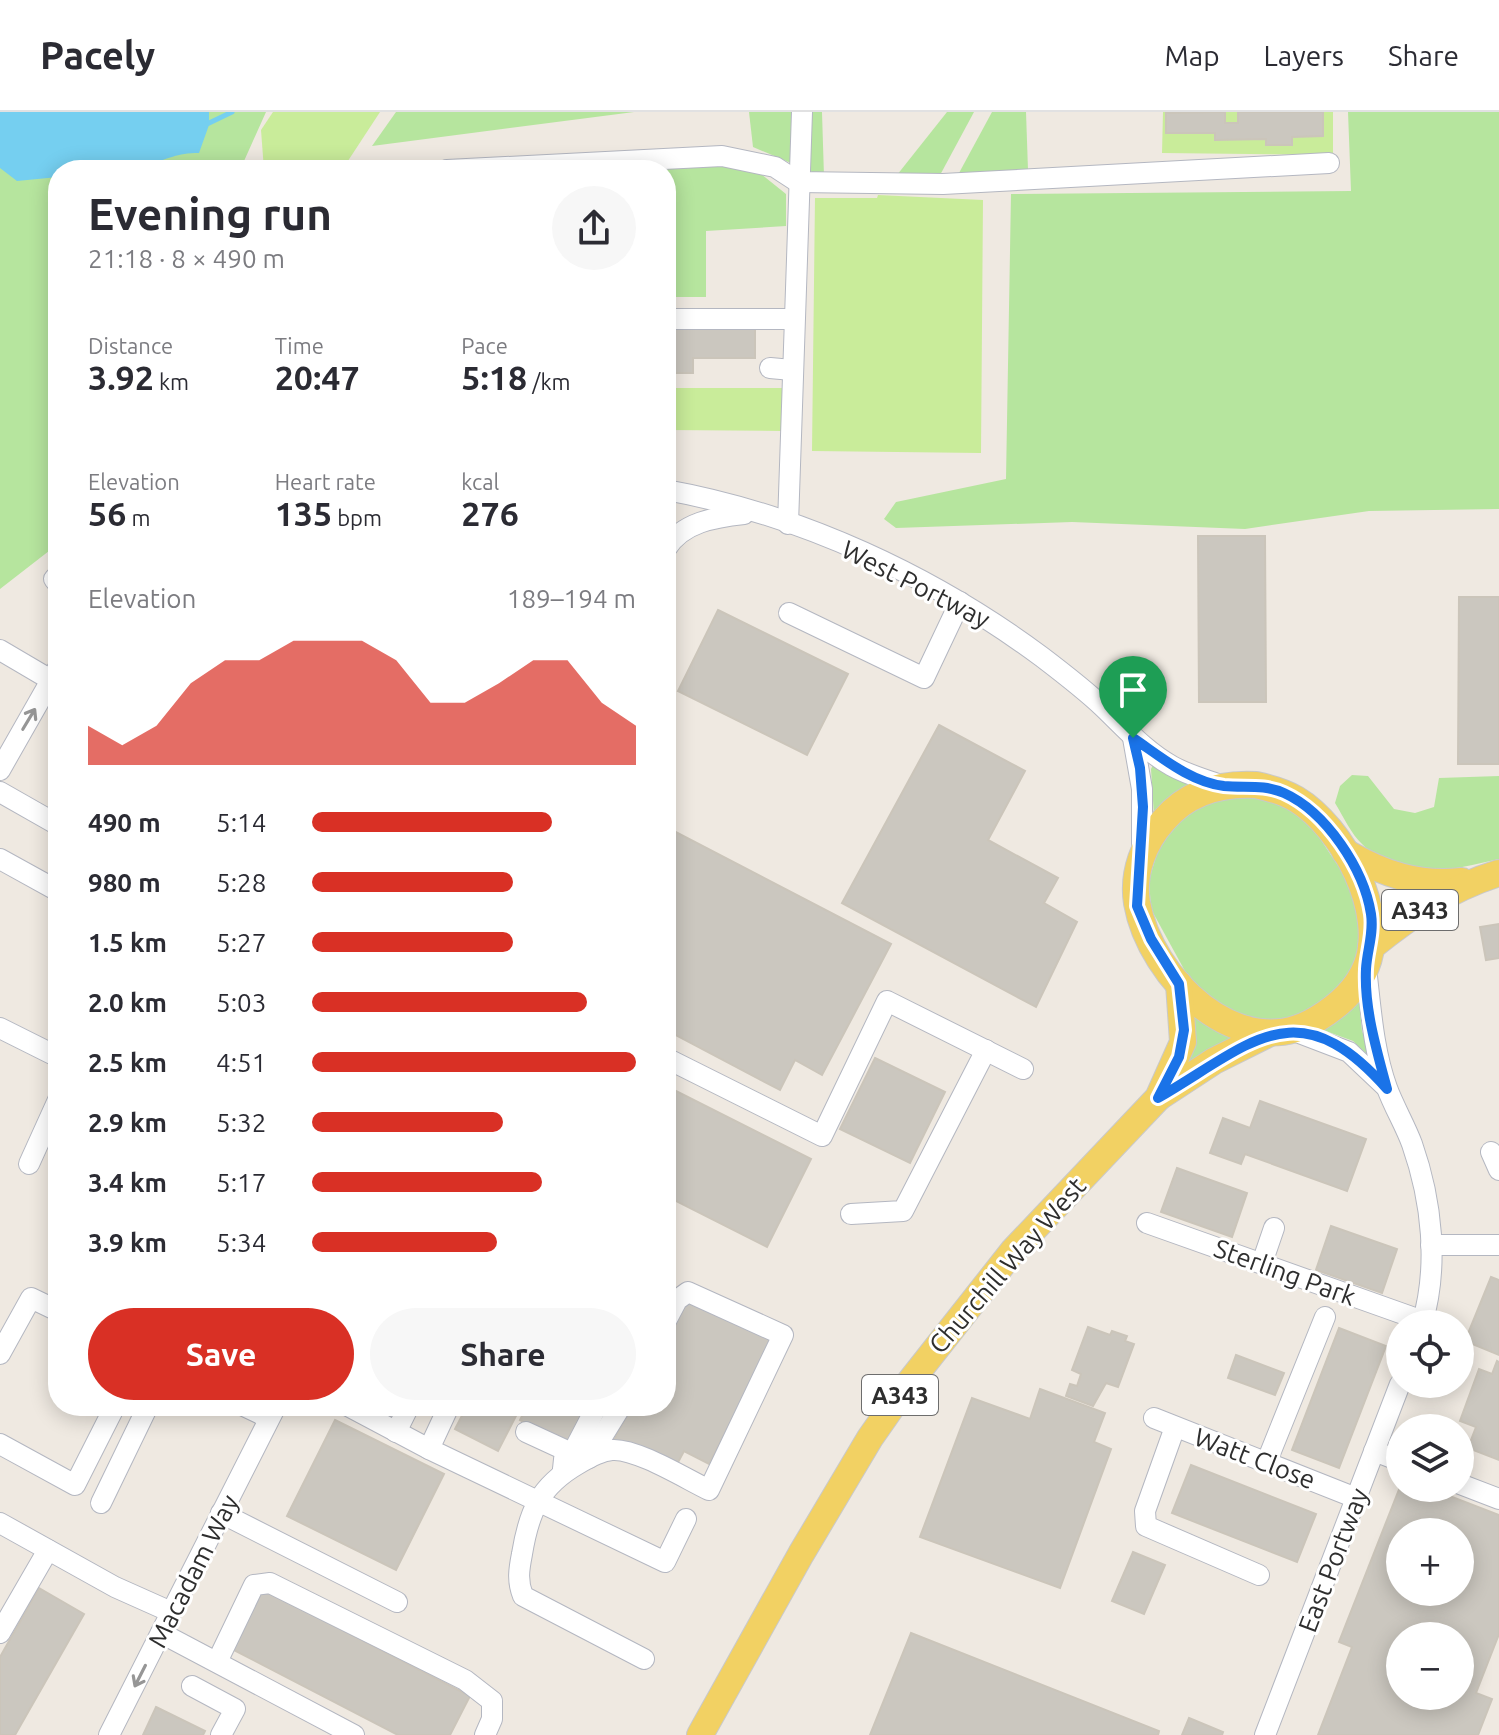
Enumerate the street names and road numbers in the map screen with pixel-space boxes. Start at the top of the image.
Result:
street label: West Portway [837,534,995,634]
road number: A343 [1382,890,1458,930]
street label: Churchill Way West [923,1171,1091,1359]
street label: Sterling Park [1210,1233,1360,1311]
road number: A343 [862,1375,938,1415]
street label: Watt Close [1191,1422,1319,1494]
street label: East Portway [1292,1484,1374,1636]
street label: Macadam Way [142,1490,244,1652]

